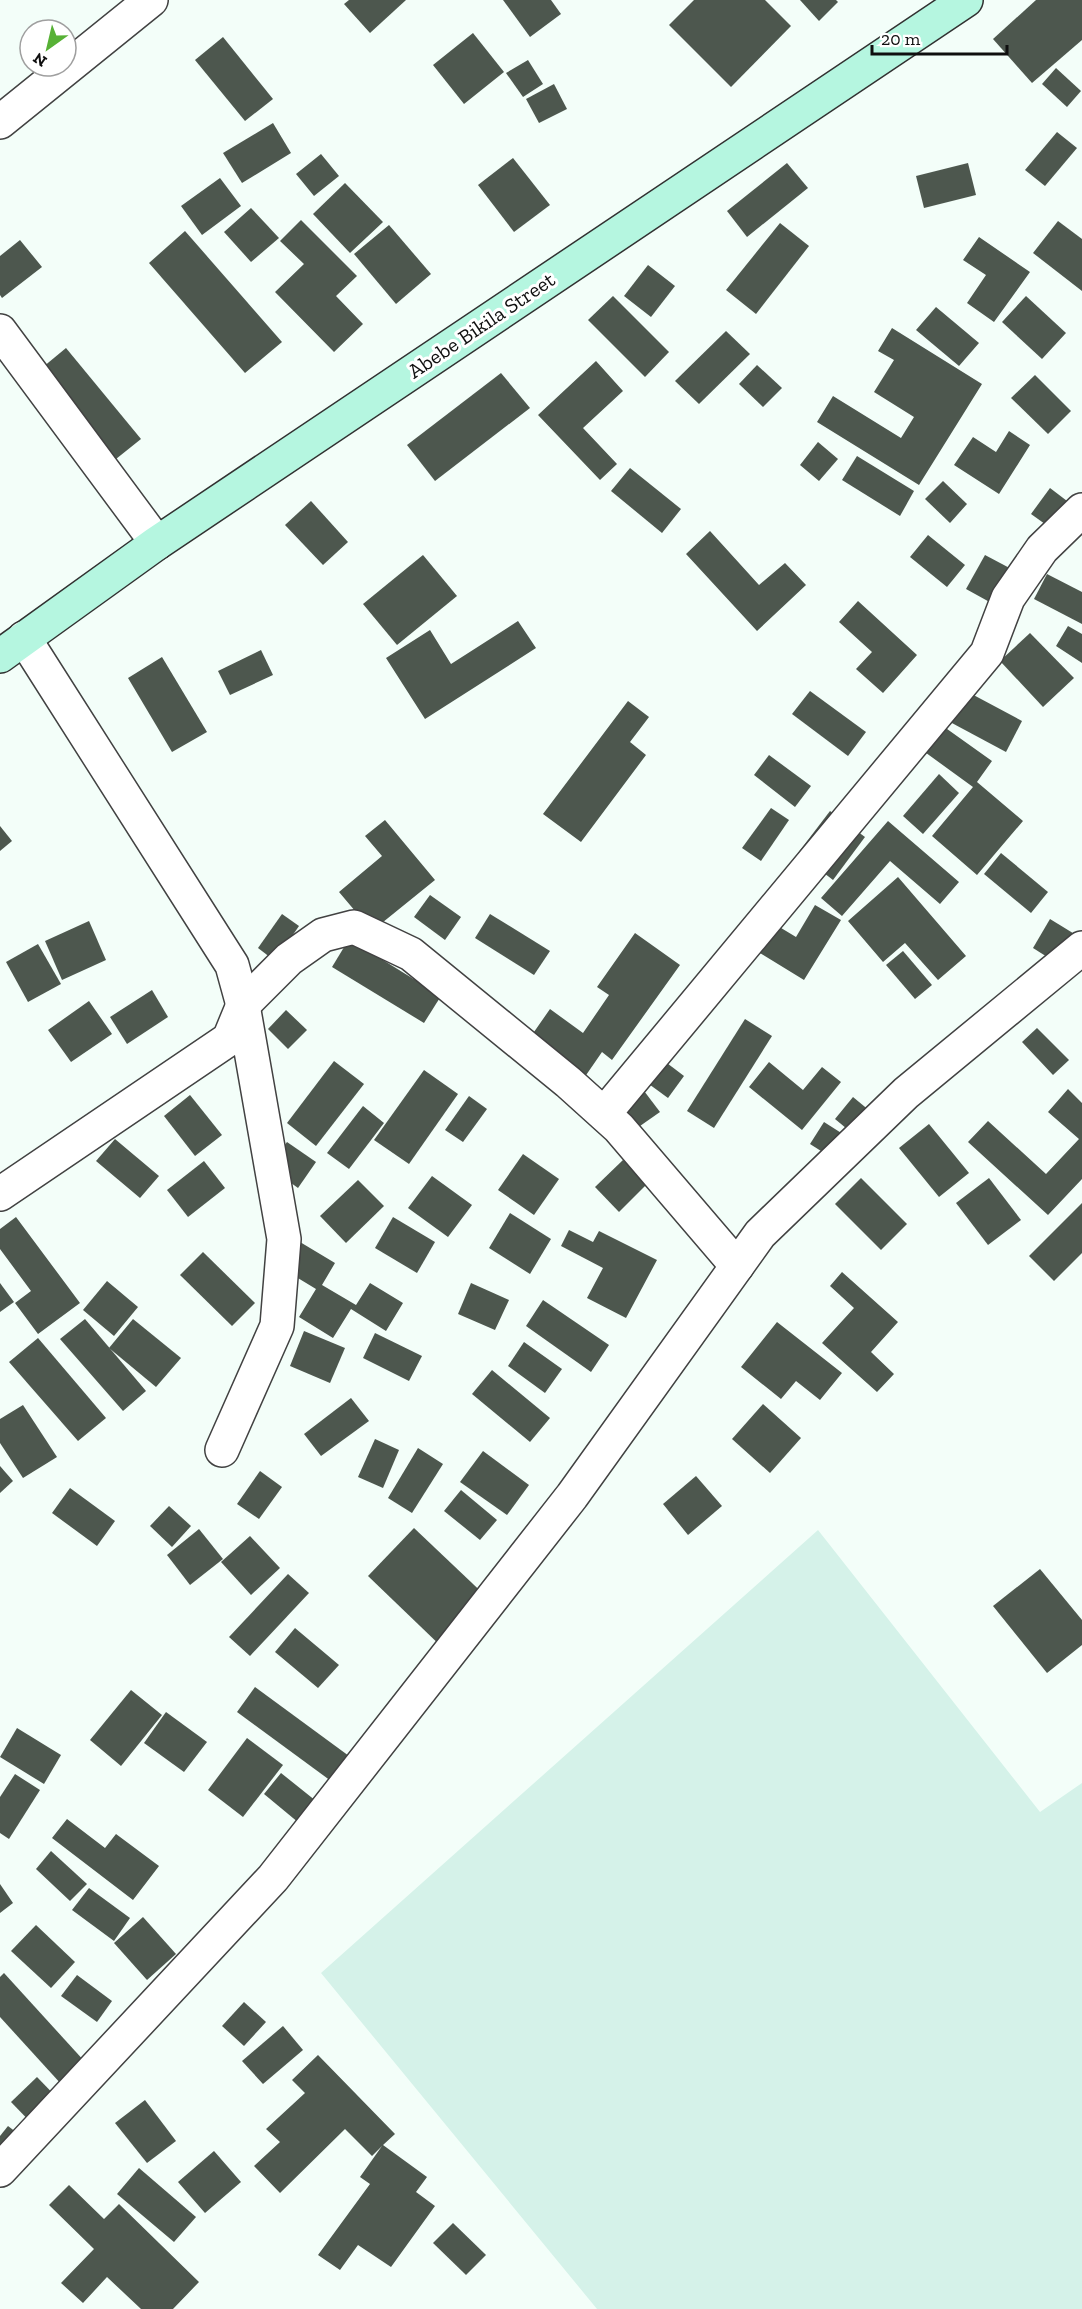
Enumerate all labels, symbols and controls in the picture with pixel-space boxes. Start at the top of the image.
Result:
north arrow [18,18,78,78]
scale bar [872,18,1007,56]
text: 20 m [881,28,921,50]
text: N [30,49,50,71]
street label: Abebe Bikila Street [403,267,559,383]

